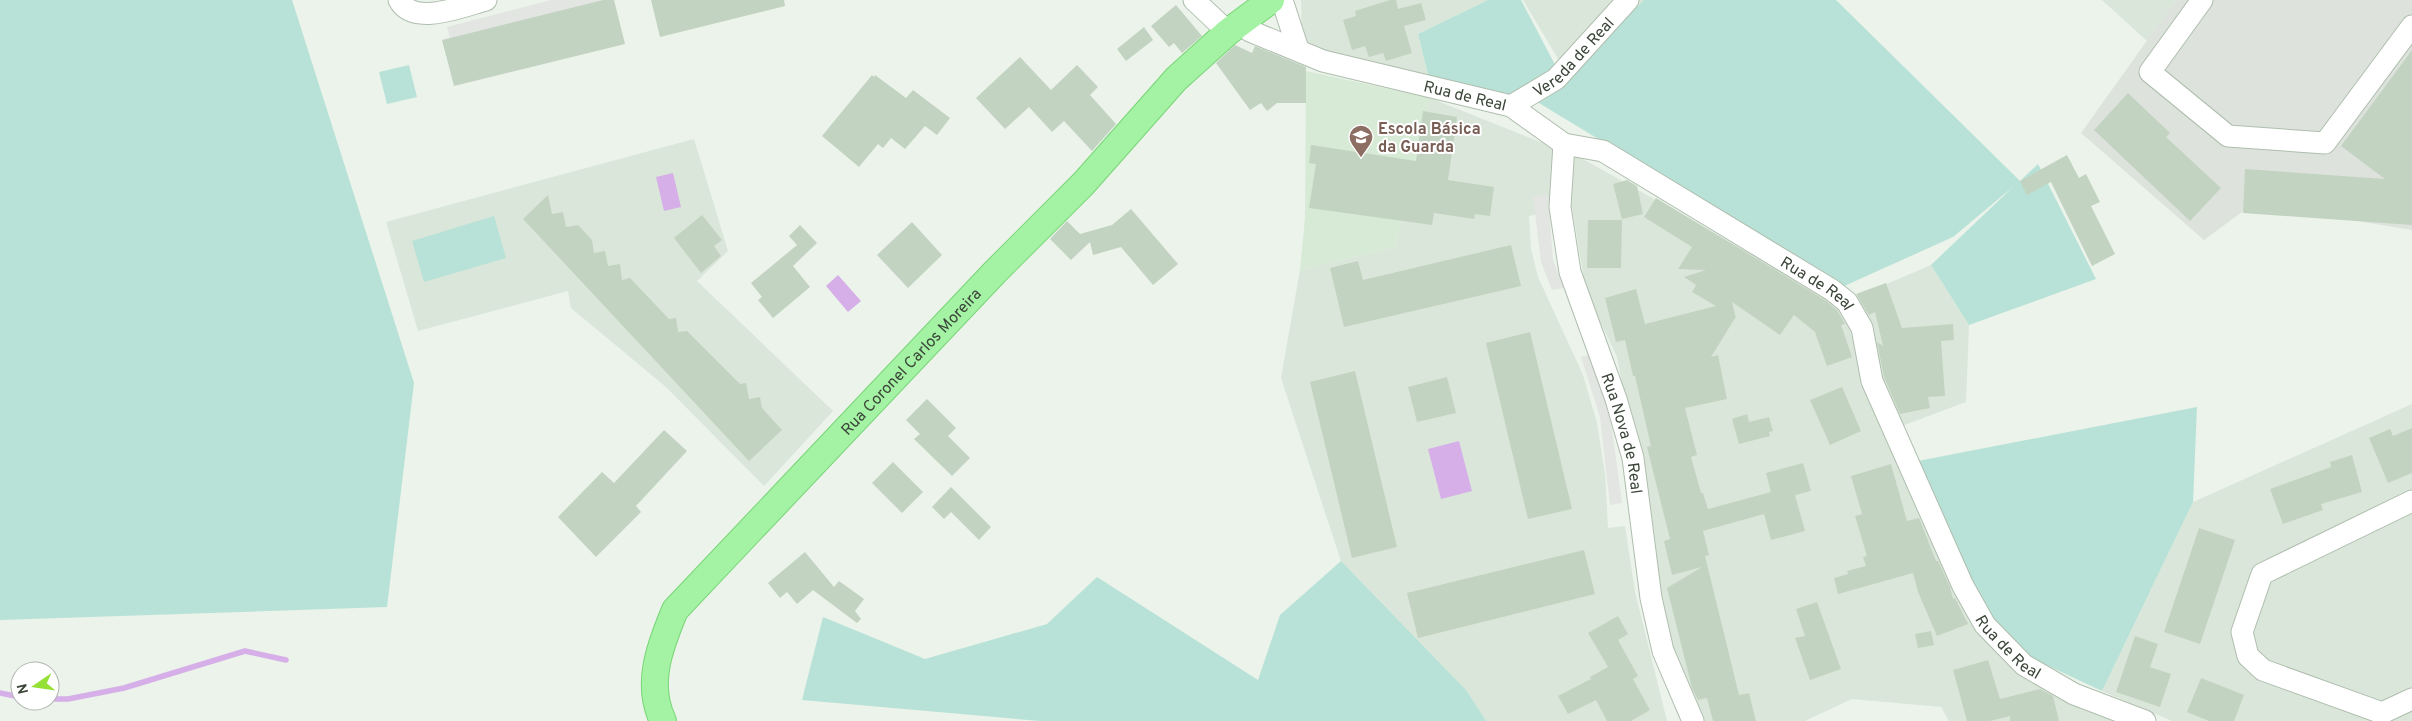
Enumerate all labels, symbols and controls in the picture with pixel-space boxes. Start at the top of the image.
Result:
street label: Vereda de Real [1530,14,1619,103]
street label: Rua de Real [1421,77,1508,117]
place label: Escola Básica da Guarda [1378,120,1481,158]
school or university icon: Escola Básica da Guarda [1348,124,1374,158]
street label: Rua de Real [1776,253,1858,314]
street label: Rua Coronel Carlos Moreira [838,285,986,440]
street label: Rua Nova de Real [1595,371,1646,495]
street label: Rua de Real [1970,612,2044,685]
north arrow [10,661,60,711]
text: N [14,682,33,695]

